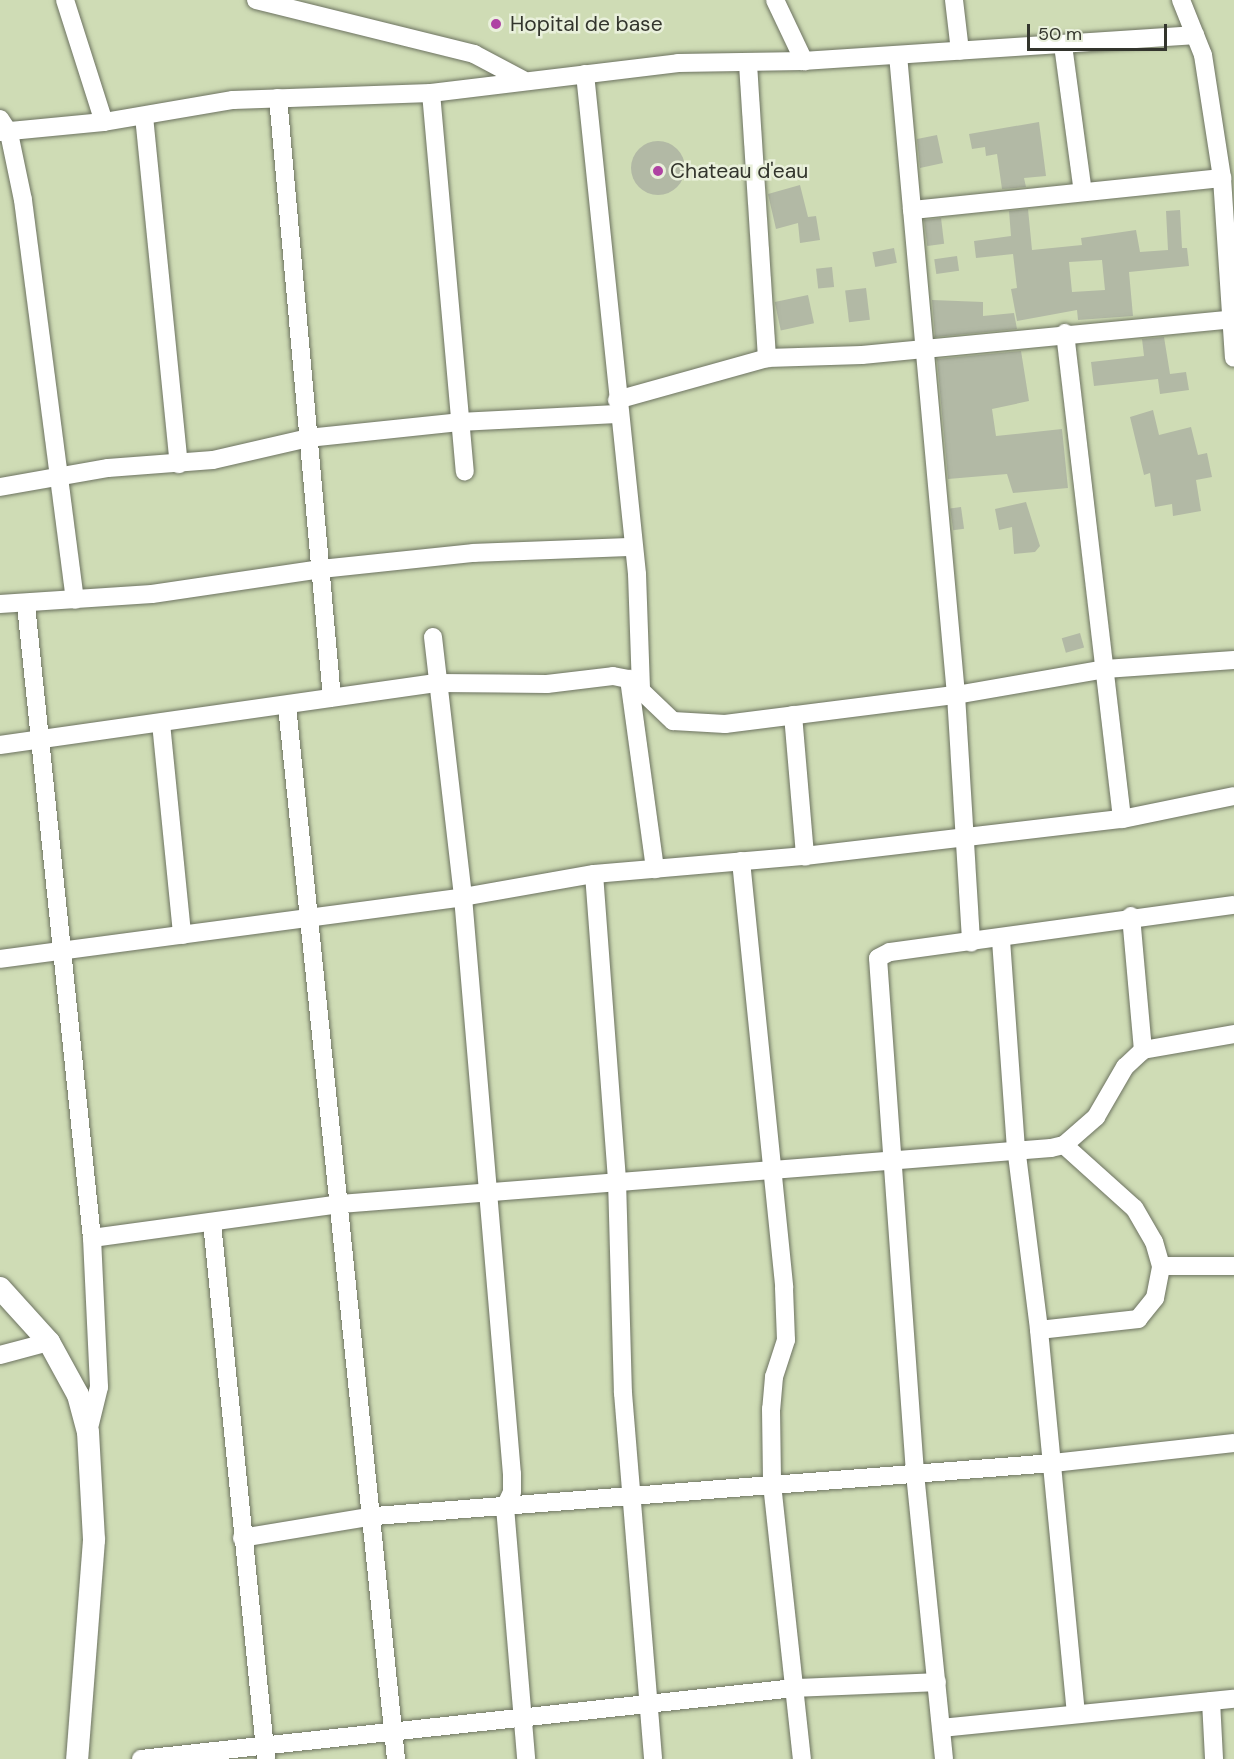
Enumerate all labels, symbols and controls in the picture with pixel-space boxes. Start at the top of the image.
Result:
place label: Hopital de base [510,11,663,37]
scale bar [1030,12,1170,50]
marker: Hopital de base [487,15,505,33]
text: 50 m [1038,22,1082,46]
place label: Chateau d'eau [670,158,808,184]
marker: Chateau d'eau [651,164,665,178]

